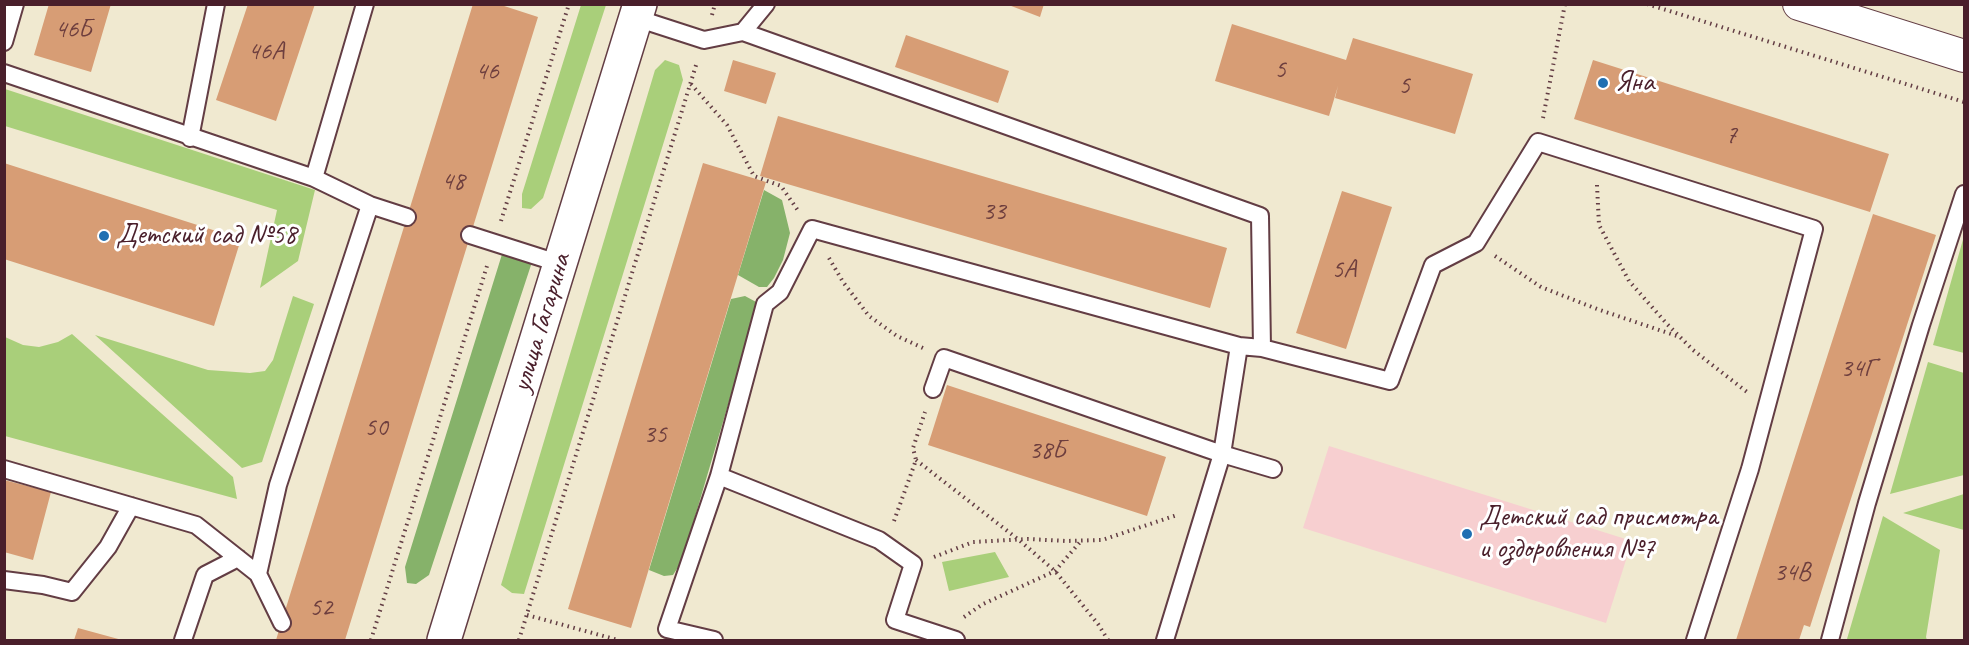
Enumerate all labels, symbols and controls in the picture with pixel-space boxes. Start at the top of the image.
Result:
house number: 46Б [55,14,91,46]
house number: 46А [248,36,284,68]
house number: 5 [1274,54,1286,86]
house number: 46 [475,56,499,88]
place label: Яна [1615,66,1654,100]
house number: 5 [1398,70,1410,102]
marker: Яна [1596,76,1610,90]
house number: 7 [1725,120,1737,152]
house number: 48 [441,166,465,198]
house number: 33 [982,196,1006,228]
place label: Детский сад №58 [116,219,297,253]
marker: Детский сад №58 [97,229,111,243]
street label: улица Гагарина [505,250,579,396]
house number: 5А [1332,254,1356,286]
house number: 34Г [1840,353,1876,385]
house number: 50 [364,412,388,444]
house number: 35 [643,419,667,451]
house number: 38Б [1029,435,1065,467]
place label: Детский сад присмотра и оздоровления №7 [1479,501,1717,567]
marker: Детский сад присмотра и оздоровления №7 [1460,527,1474,541]
house number: 34В [1774,557,1810,589]
house number: 52 [309,592,333,624]

